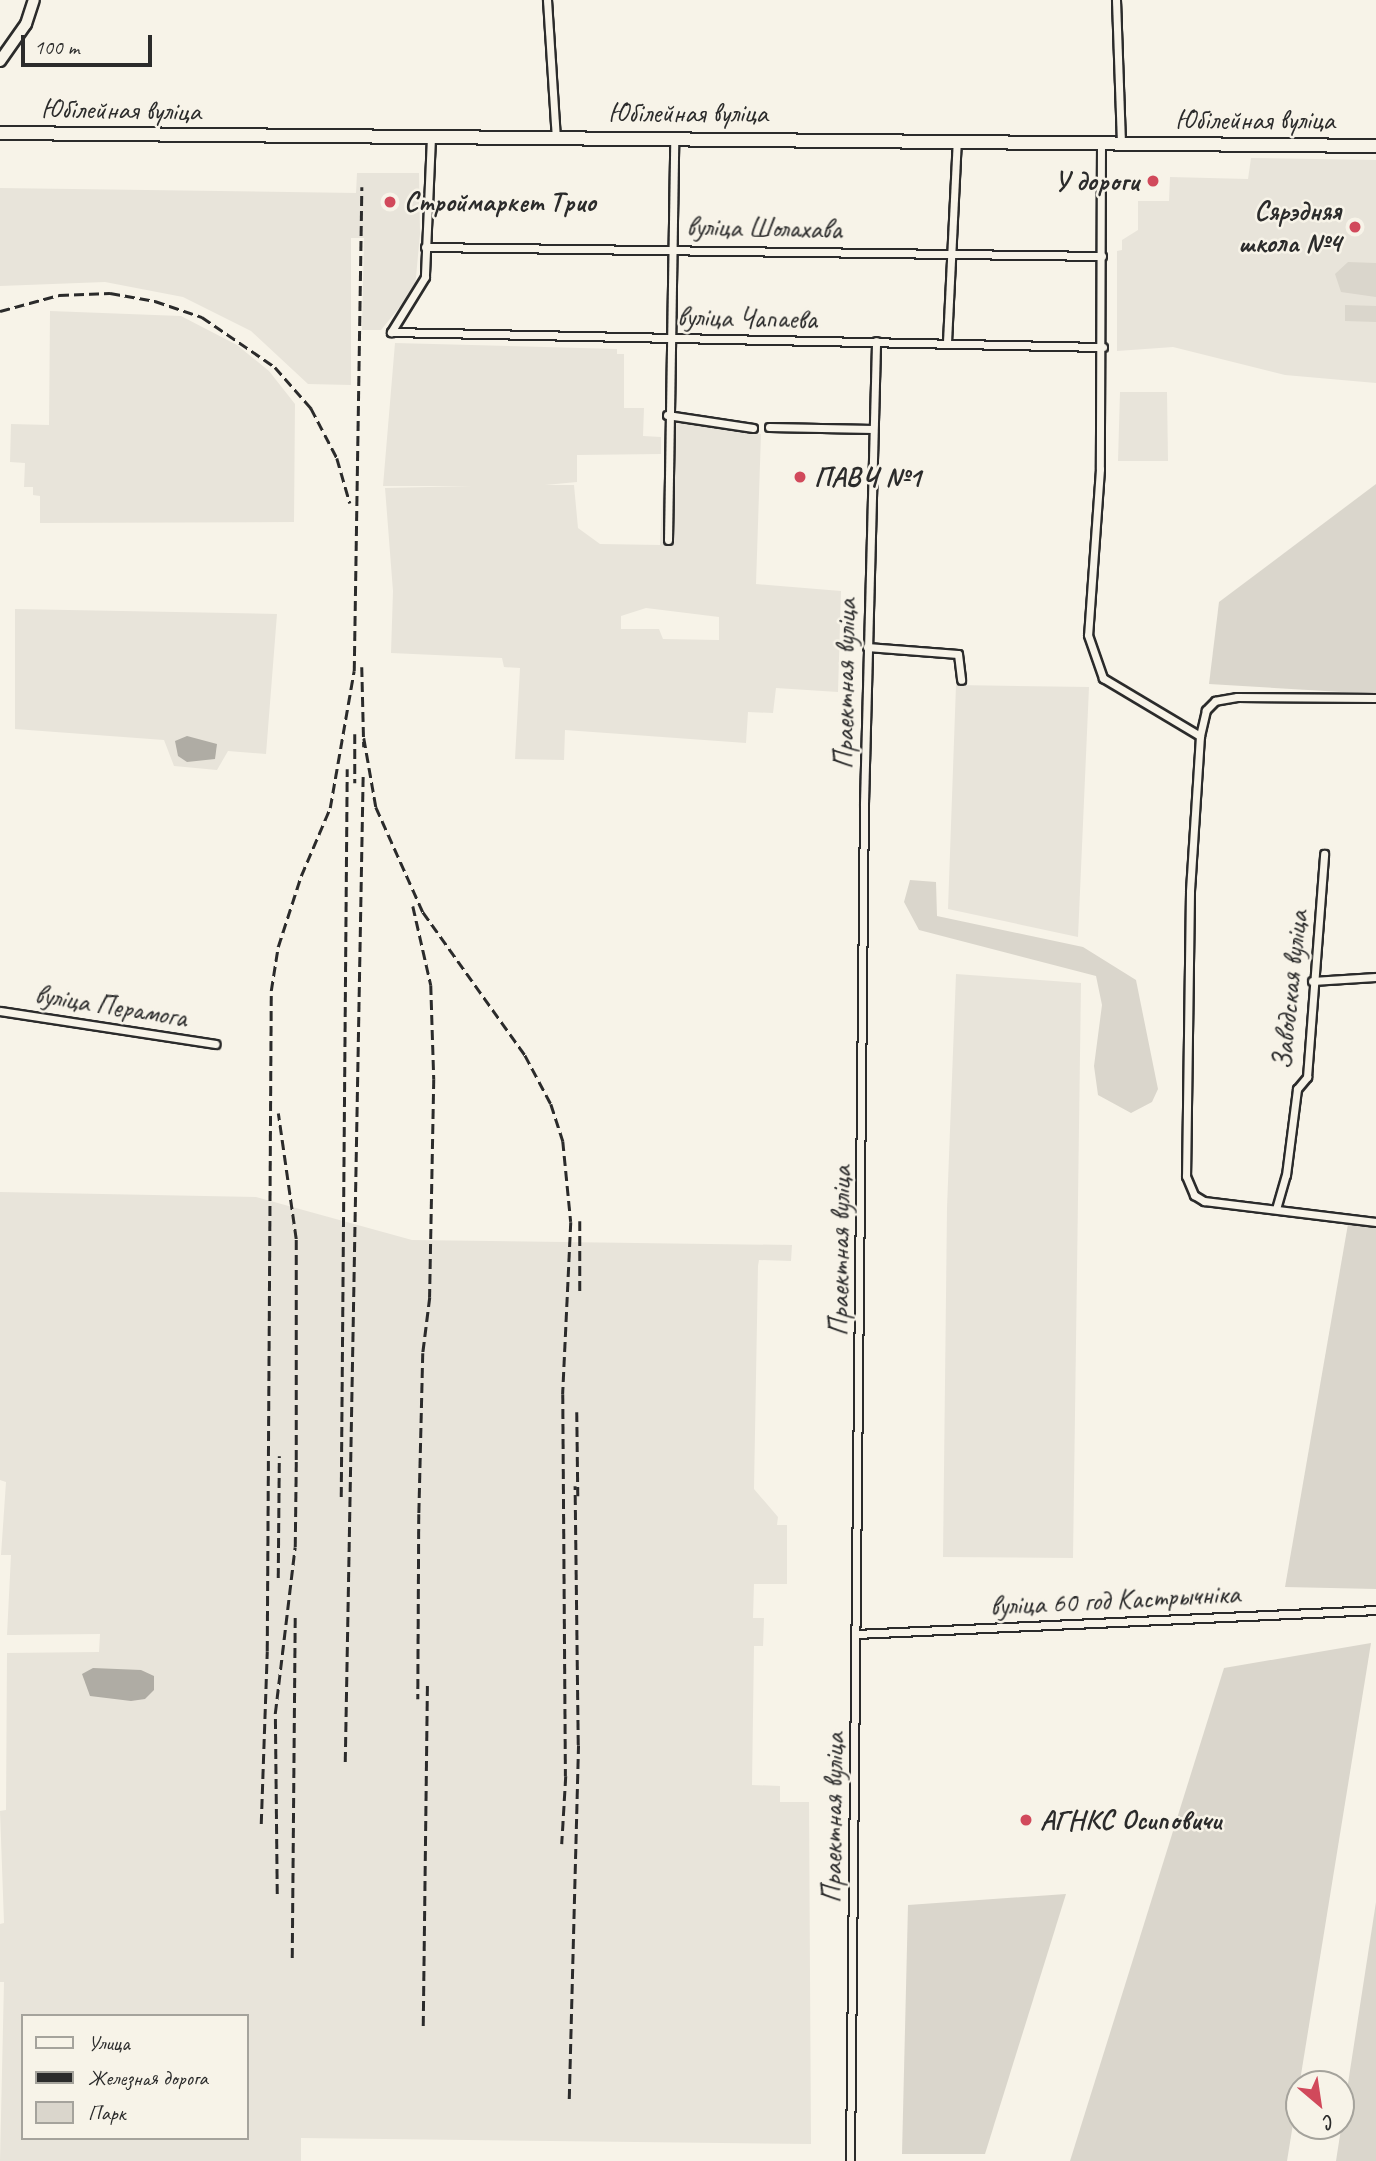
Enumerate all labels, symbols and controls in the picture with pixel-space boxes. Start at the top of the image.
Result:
scale bar [24,21,156,65]
text: 100 m [34,34,79,60]
street label: Юбілейная вуліца [41,92,201,128]
street label: Юбілейная вуліца [608,96,768,130]
street label: Юбілейная вуліца [1175,103,1335,137]
place label: У дороги [1054,164,1139,198]
marker: У дороги [1145,173,1161,189]
place label: Строймаркет Трио [404,185,592,219]
marker: Строймаркет Трио [382,194,398,210]
place label: Сярэдняя школа №4 [1238,194,1341,260]
street label: вуліца Шолахава [685,210,843,246]
marker: Сярэдняя школа №4 [1347,219,1363,235]
street label: вуліца Чапаева [677,300,817,336]
place label: ПАВЧ №1 [814,460,921,494]
marker: ПАВЧ №1 [792,469,808,485]
street label: Праектная вуліца [827,599,863,769]
street label: Заводская вуліца [1265,909,1315,1071]
street label: вуліца Перамога [32,977,190,1035]
street label: Праектная вуліца [822,1166,858,1336]
street label: вуліца 60 год Кастрычніка [988,1577,1242,1623]
street label: Праектная вуліца [815,1733,851,1903]
place label: АГНКС Осиповичи [1040,1803,1219,1837]
marker: АГНКС Осиповичи [1018,1812,1034,1828]
legend [21,2014,248,2140]
text: Улица [88,2030,130,2056]
text: Железная дорога [88,2065,208,2091]
north arrow [1285,2070,1355,2140]
text: Парк [88,2100,125,2126]
text: С [1319,2109,1339,2134]

